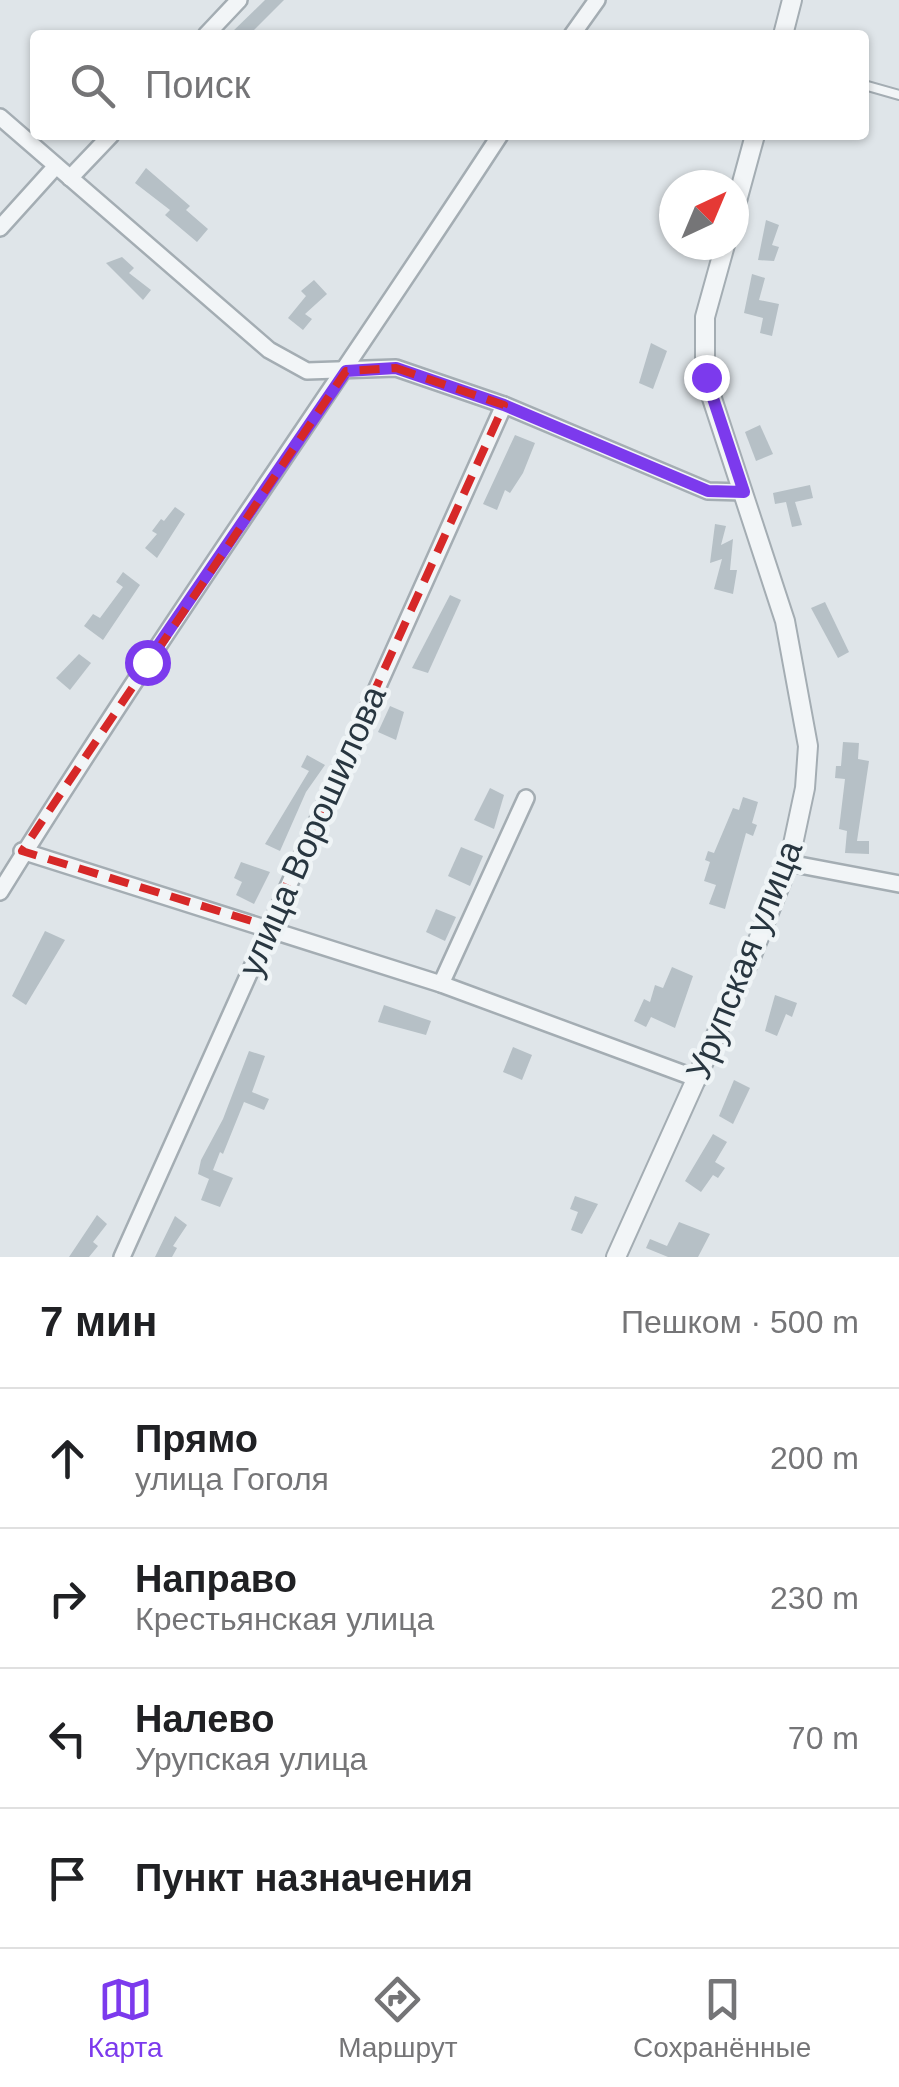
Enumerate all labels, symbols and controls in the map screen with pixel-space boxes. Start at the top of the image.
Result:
search box [30,30,869,140]
icon: search [65,58,120,113]
text: Поиск [145,64,250,106]
north arrow [659,170,749,260]
route end [684,355,730,401]
route start [125,640,171,686]
street label: улица Ворошилова [230,679,393,982]
street label: Урупская улица [678,834,809,1085]
text: 7 мин [40,1298,157,1345]
text: Пешком · 500 m [621,1304,859,1340]
text: Прямо [135,1418,258,1460]
icon: ahead [40,1431,95,1486]
text: 200 m [770,1440,859,1476]
text: улица Гоголя [135,1461,329,1497]
text: Направо [135,1558,297,1600]
icon: right [40,1571,95,1626]
text: 230 m [770,1580,859,1616]
text: Крестьянская улица [135,1601,434,1637]
text: Налево [135,1698,274,1740]
icon: left [40,1711,95,1766]
text: 70 m [788,1720,859,1756]
text: Урупская улица [135,1741,367,1777]
icon: arrive [40,1851,95,1906]
text: Пункт назначения [135,1857,473,1899]
tab: Карта [88,1972,163,2064]
tab: Маршрут [338,1972,457,2064]
tab: Сохранённые [633,1972,811,2064]

